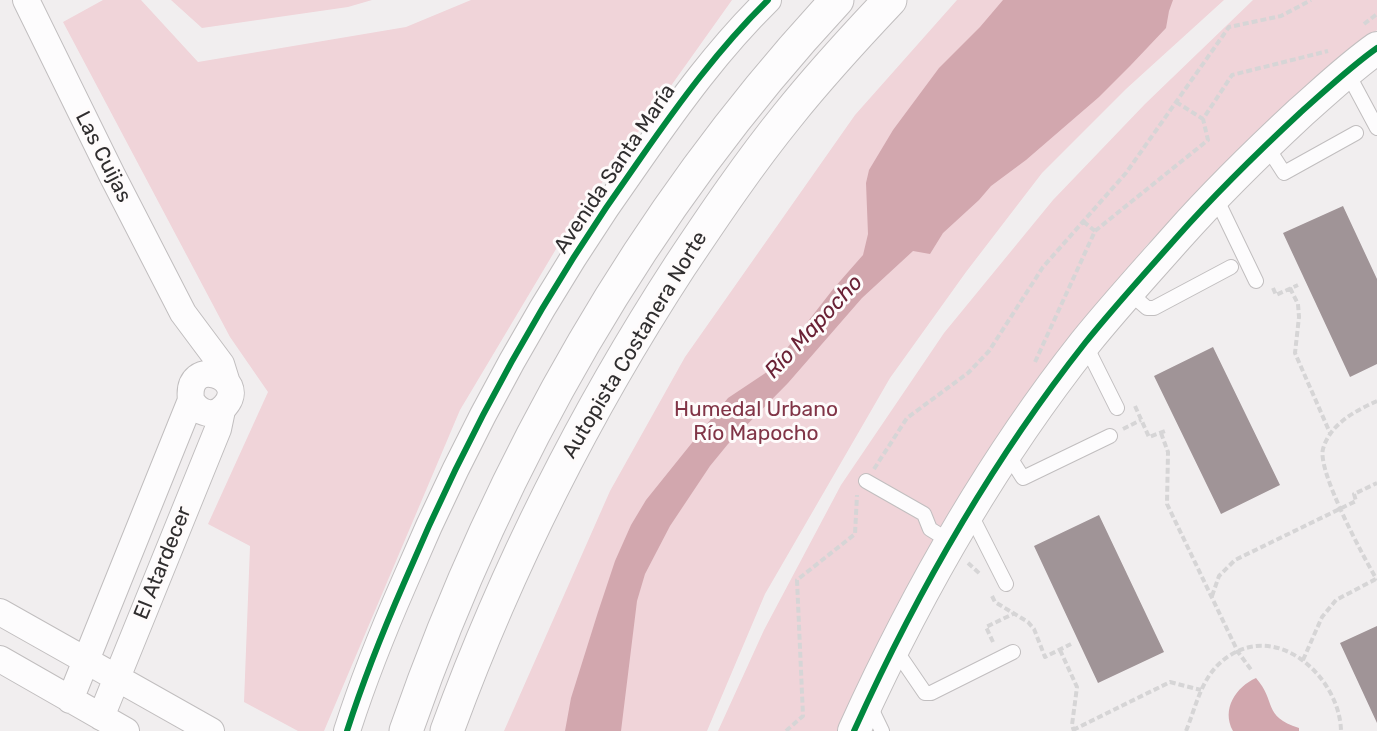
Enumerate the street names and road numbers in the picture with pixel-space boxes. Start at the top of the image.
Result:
street label: Avenida Santa María [549,80,681,258]
street label: Las Cuijas [69,107,137,207]
street label: Autopista Costanera Norte [557,227,713,463]
street label: El Atardecer [129,503,197,623]

